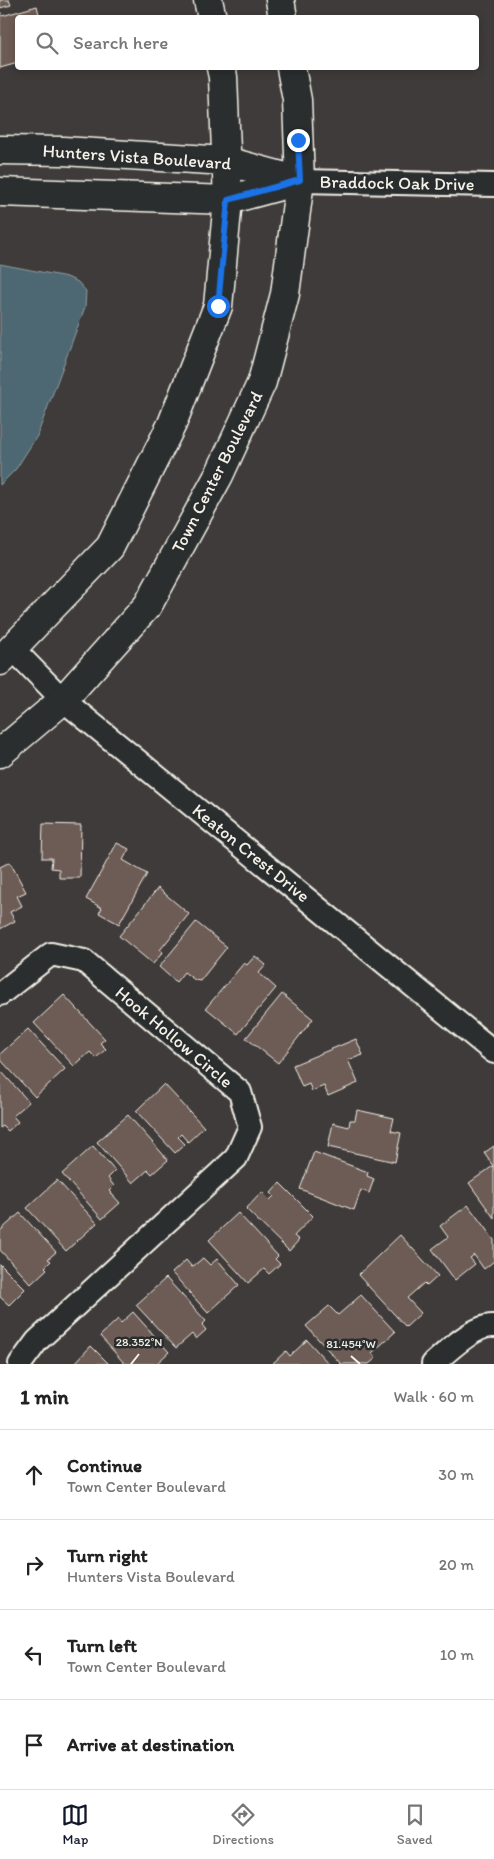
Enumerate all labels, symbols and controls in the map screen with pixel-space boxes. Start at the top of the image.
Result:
search box [15,15,479,70]
icon: search [33,29,61,57]
text: Search here [73,31,168,54]
route end [287,129,310,152]
street label: Hunters Vista Boulevard [42,139,232,175]
street label: Braddock Oak Drive [319,171,475,195]
route start [207,295,230,318]
street label: Town Center Boulevard [167,387,267,557]
street label: Keaton Crest Drive [188,799,314,907]
street label: Hook Hollow Circle [111,981,237,1093]
text: 28.352°N [116,1335,162,1349]
text: 81.454°W [326,1337,376,1351]
text: 1 min [20,1384,69,1409]
text: Walk · 60 m [393,1387,474,1406]
text: Continue [67,1454,142,1477]
icon: ahead [20,1461,48,1489]
text: 30 m [438,1465,474,1484]
text: Town Center Boulevard [67,1477,226,1496]
text: Turn right [67,1544,148,1567]
icon: right [20,1551,48,1579]
text: 20 m [439,1555,474,1574]
text: Hunters Vista Boulevard [67,1567,235,1586]
text: Turn left [67,1634,137,1657]
icon: left [20,1641,48,1669]
text: 10 m [440,1645,474,1664]
text: Town Center Boulevard [67,1657,226,1676]
icon: arrive [20,1731,48,1759]
text: Arrive at destination [67,1733,234,1756]
tab: Map [61,1801,89,1848]
tab: Directions [212,1801,274,1848]
tab: Saved [397,1801,433,1848]

